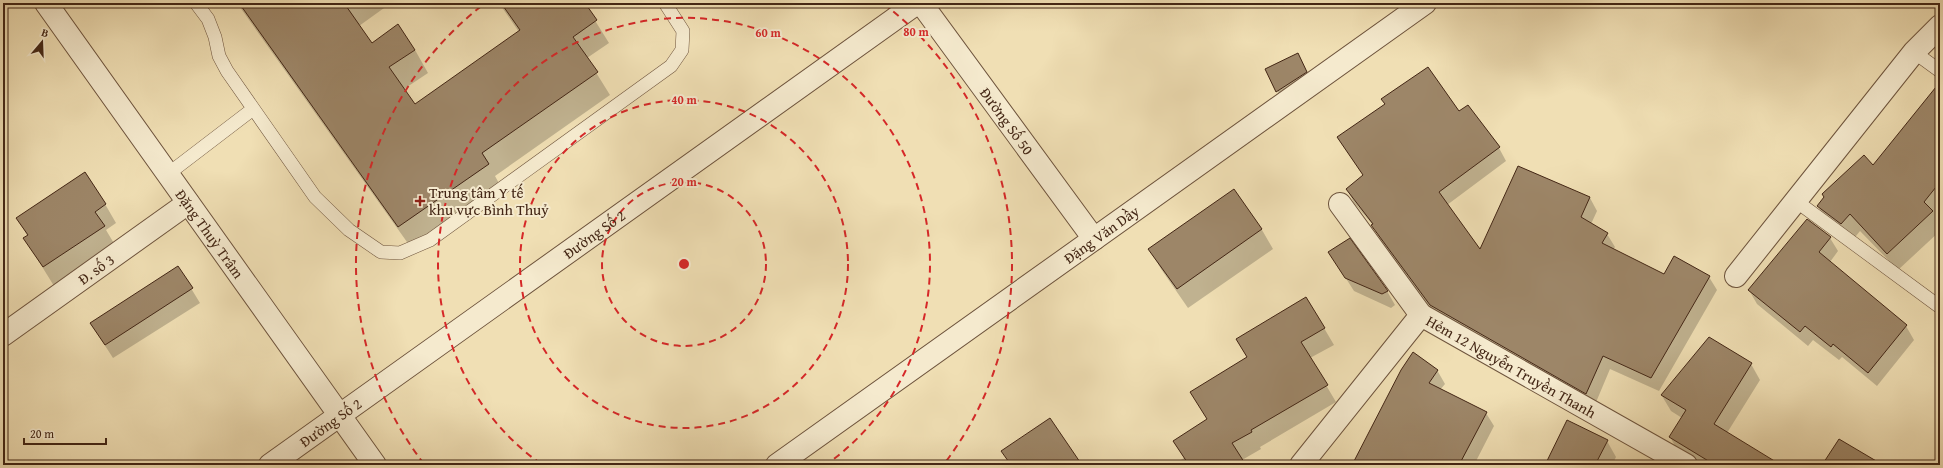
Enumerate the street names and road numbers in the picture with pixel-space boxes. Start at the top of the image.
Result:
street label: Đường Số 50 [976,83,1039,159]
street label: Đặng Thuỳ Trâm [171,185,250,283]
street label: Đặng Văn Dầy [1059,200,1143,268]
street label: Đường Số 2 [559,204,629,263]
street label: Đ. số 3 [73,249,118,289]
street label: Hẻm 12 Nguyễn Truyền Thanh [1423,310,1601,423]
street label: Đường Số 2 [295,393,366,451]

